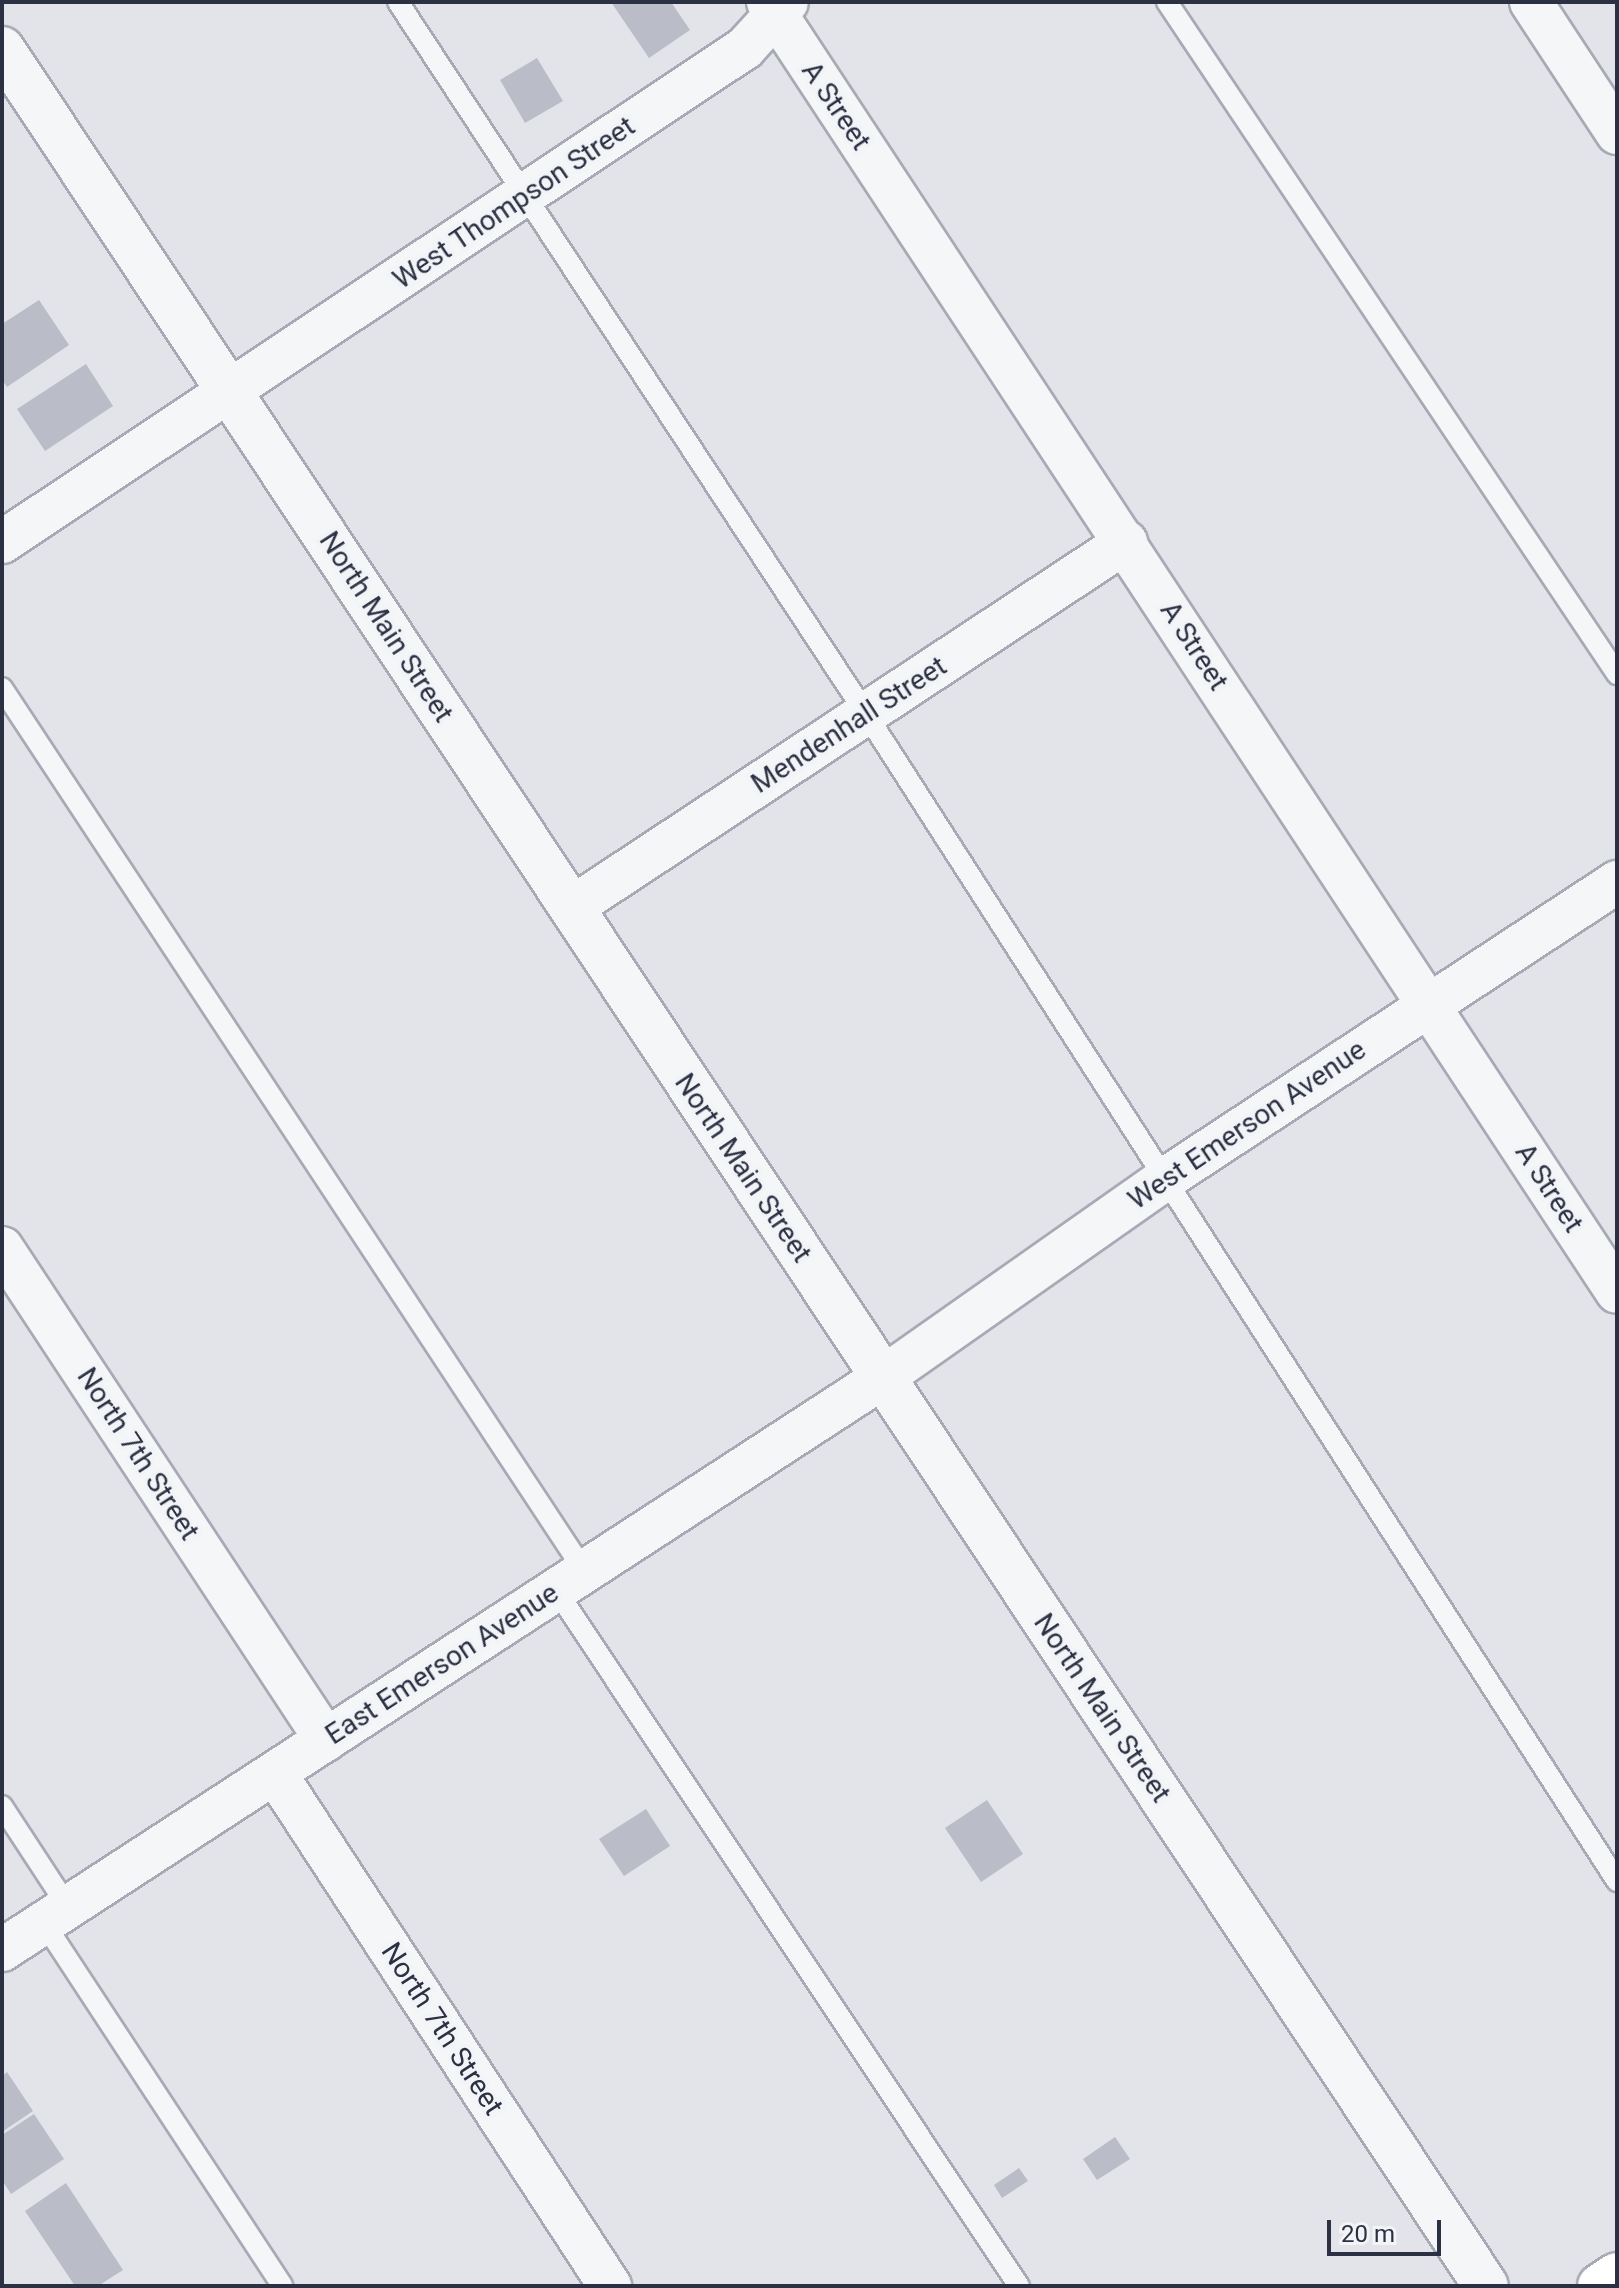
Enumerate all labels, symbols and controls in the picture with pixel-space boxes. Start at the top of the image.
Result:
street label: A Street [794,56,878,156]
street label: West Thompson Street [387,109,641,297]
street label: North Main Street [312,525,460,729]
street label: A Street [1153,595,1235,697]
street label: Mendenhall Street [745,649,953,801]
street label: West Emerson Avenue [1122,1033,1372,1217]
street label: North Main Street [667,1067,819,1269]
street label: A Street [1508,1137,1590,1239]
street label: North 7th Street [70,1361,206,1547]
street label: East Emerson Avenue [319,1576,565,1752]
street label: North Main Street [1026,1607,1178,1809]
street label: North 7th Street [374,1936,510,2122]
scale bar [1331,2204,1445,2254]
text: 20 m [1341,2220,1395,2248]

